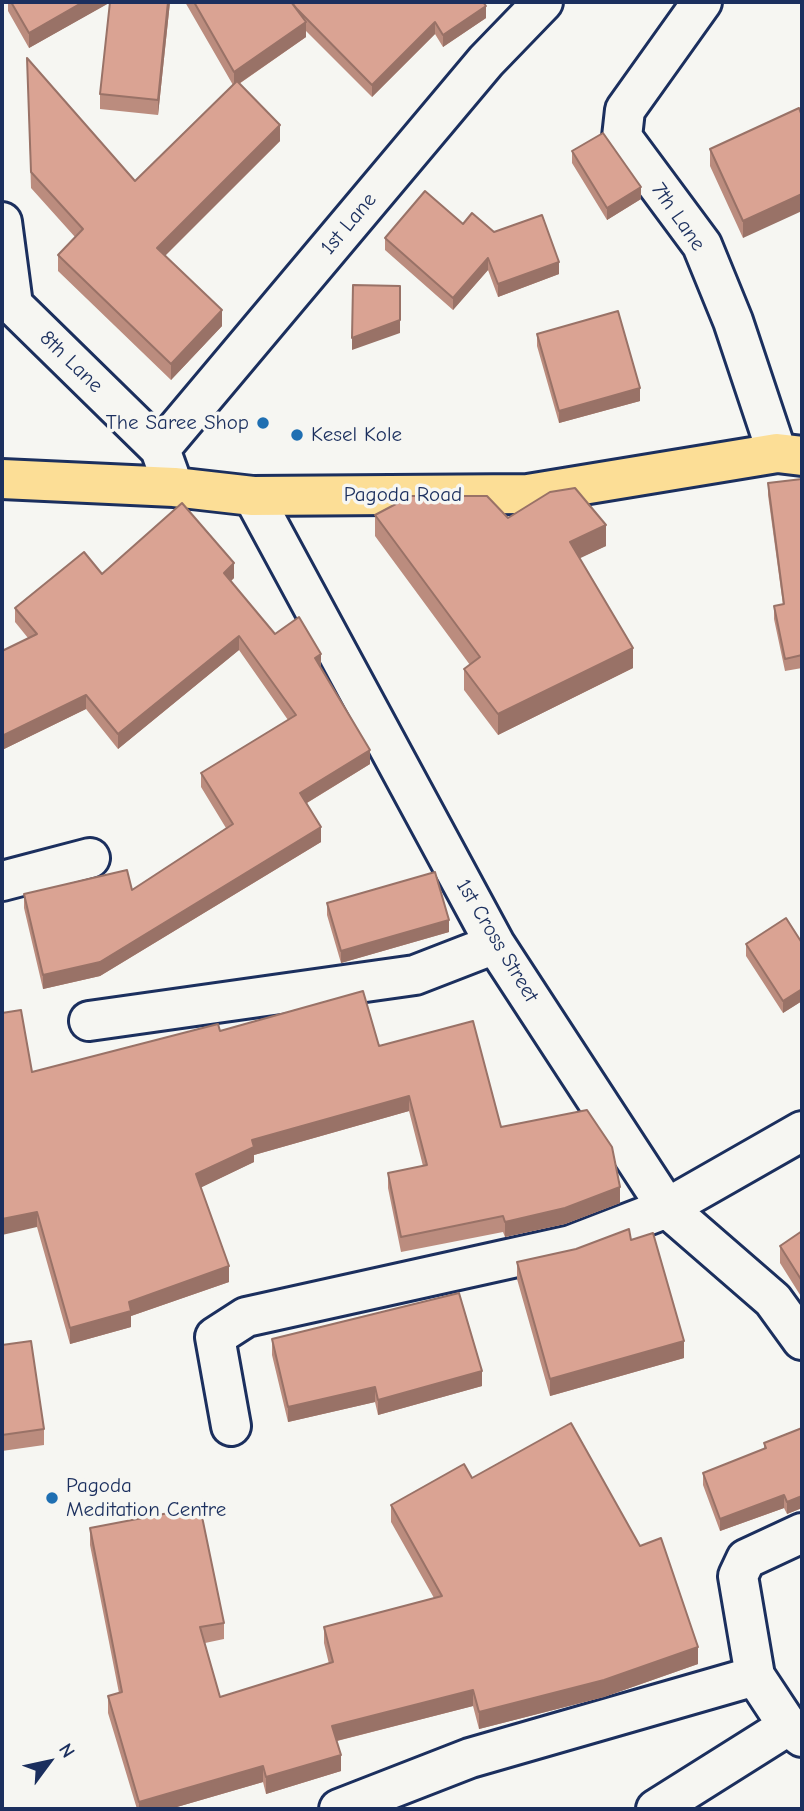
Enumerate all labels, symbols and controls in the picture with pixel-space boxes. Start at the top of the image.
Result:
street label: 7th Lane [646,178,710,256]
street label: 1st Lane [316,188,382,260]
street label: 8th Lane [34,326,108,398]
place label: The Saree Shop [106,410,249,436]
marker: The Saree Shop [255,415,271,431]
place label: Kesel Kole [311,422,402,448]
marker: Kesel Kole [289,427,305,443]
street label: Pagoda Road [344,482,462,508]
street label: 1st Cross Street [450,875,544,1007]
place label: Pagoda Meditation Centre [66,1473,226,1523]
marker: Pagoda Meditation Centre [44,1490,60,1506]
north arrow [14,1727,84,1797]
text: N [54,1739,79,1762]

